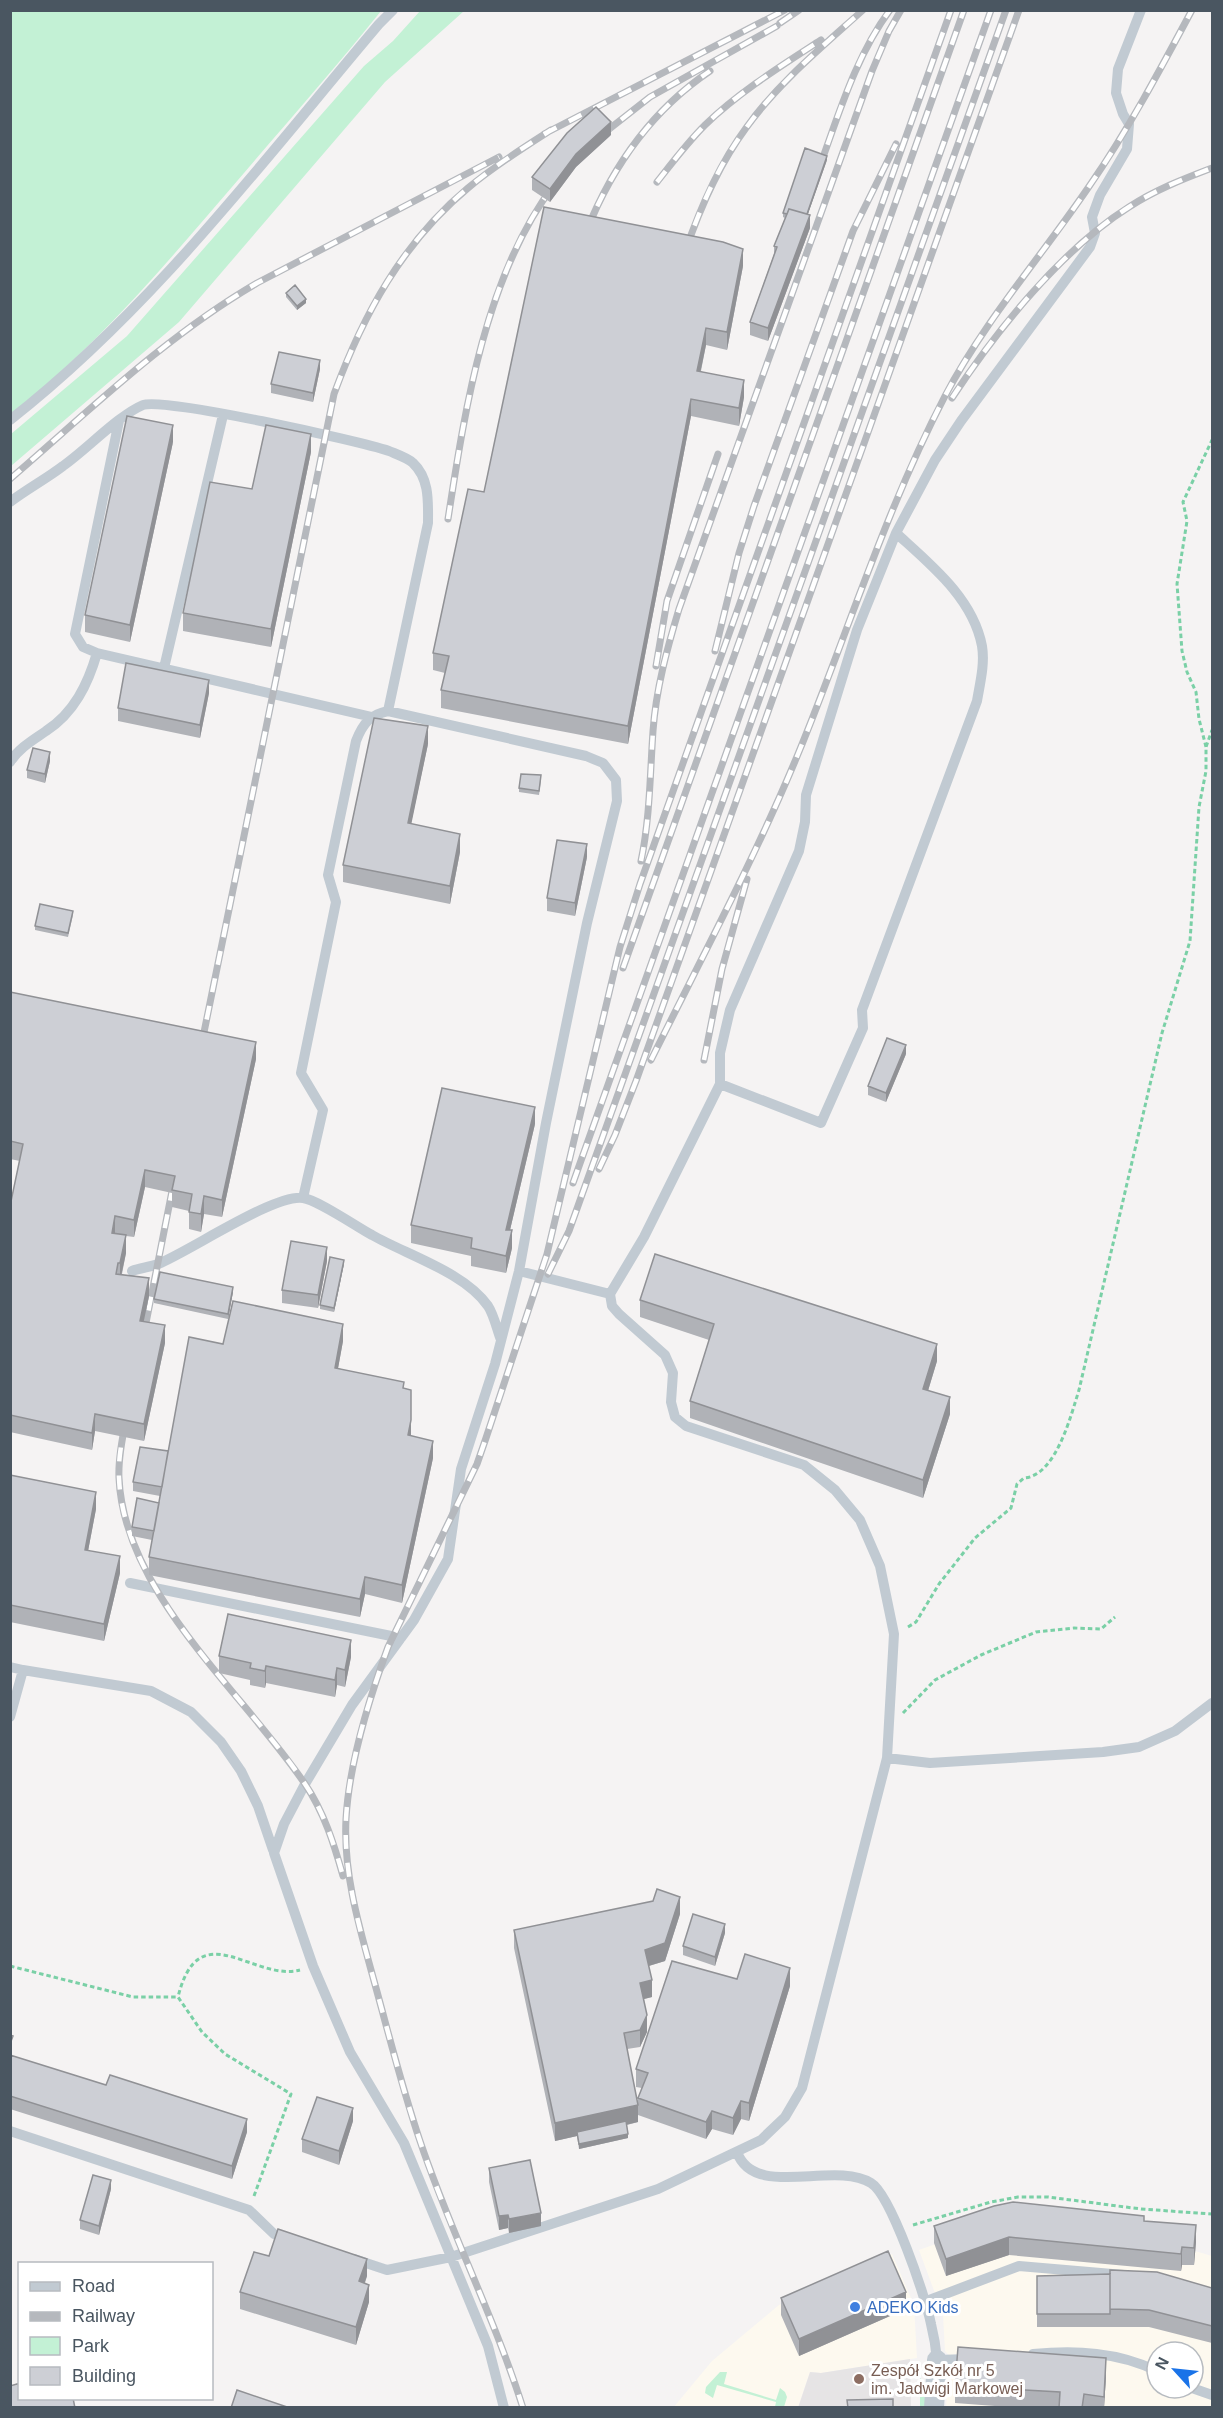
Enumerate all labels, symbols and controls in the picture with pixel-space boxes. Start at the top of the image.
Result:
legend [18,2262,213,2400]
text: Road [72,2276,115,2296]
place label: ADEKO Kids [867,2299,959,2316]
marker: ADEKO Kids [848,2300,862,2314]
text: Railway [72,2306,135,2326]
text: Park [72,2336,110,2356]
north arrow [1145,2340,1205,2400]
text: N [1152,2354,1172,2372]
place label: Zespół Szkół nr 5 im. Jadwigi Markowej [871,2362,1023,2397]
text: Building [72,2366,136,2386]
marker: Zespół Szkół nr 5 im. Jadwigi Markowej [852,2372,866,2386]

